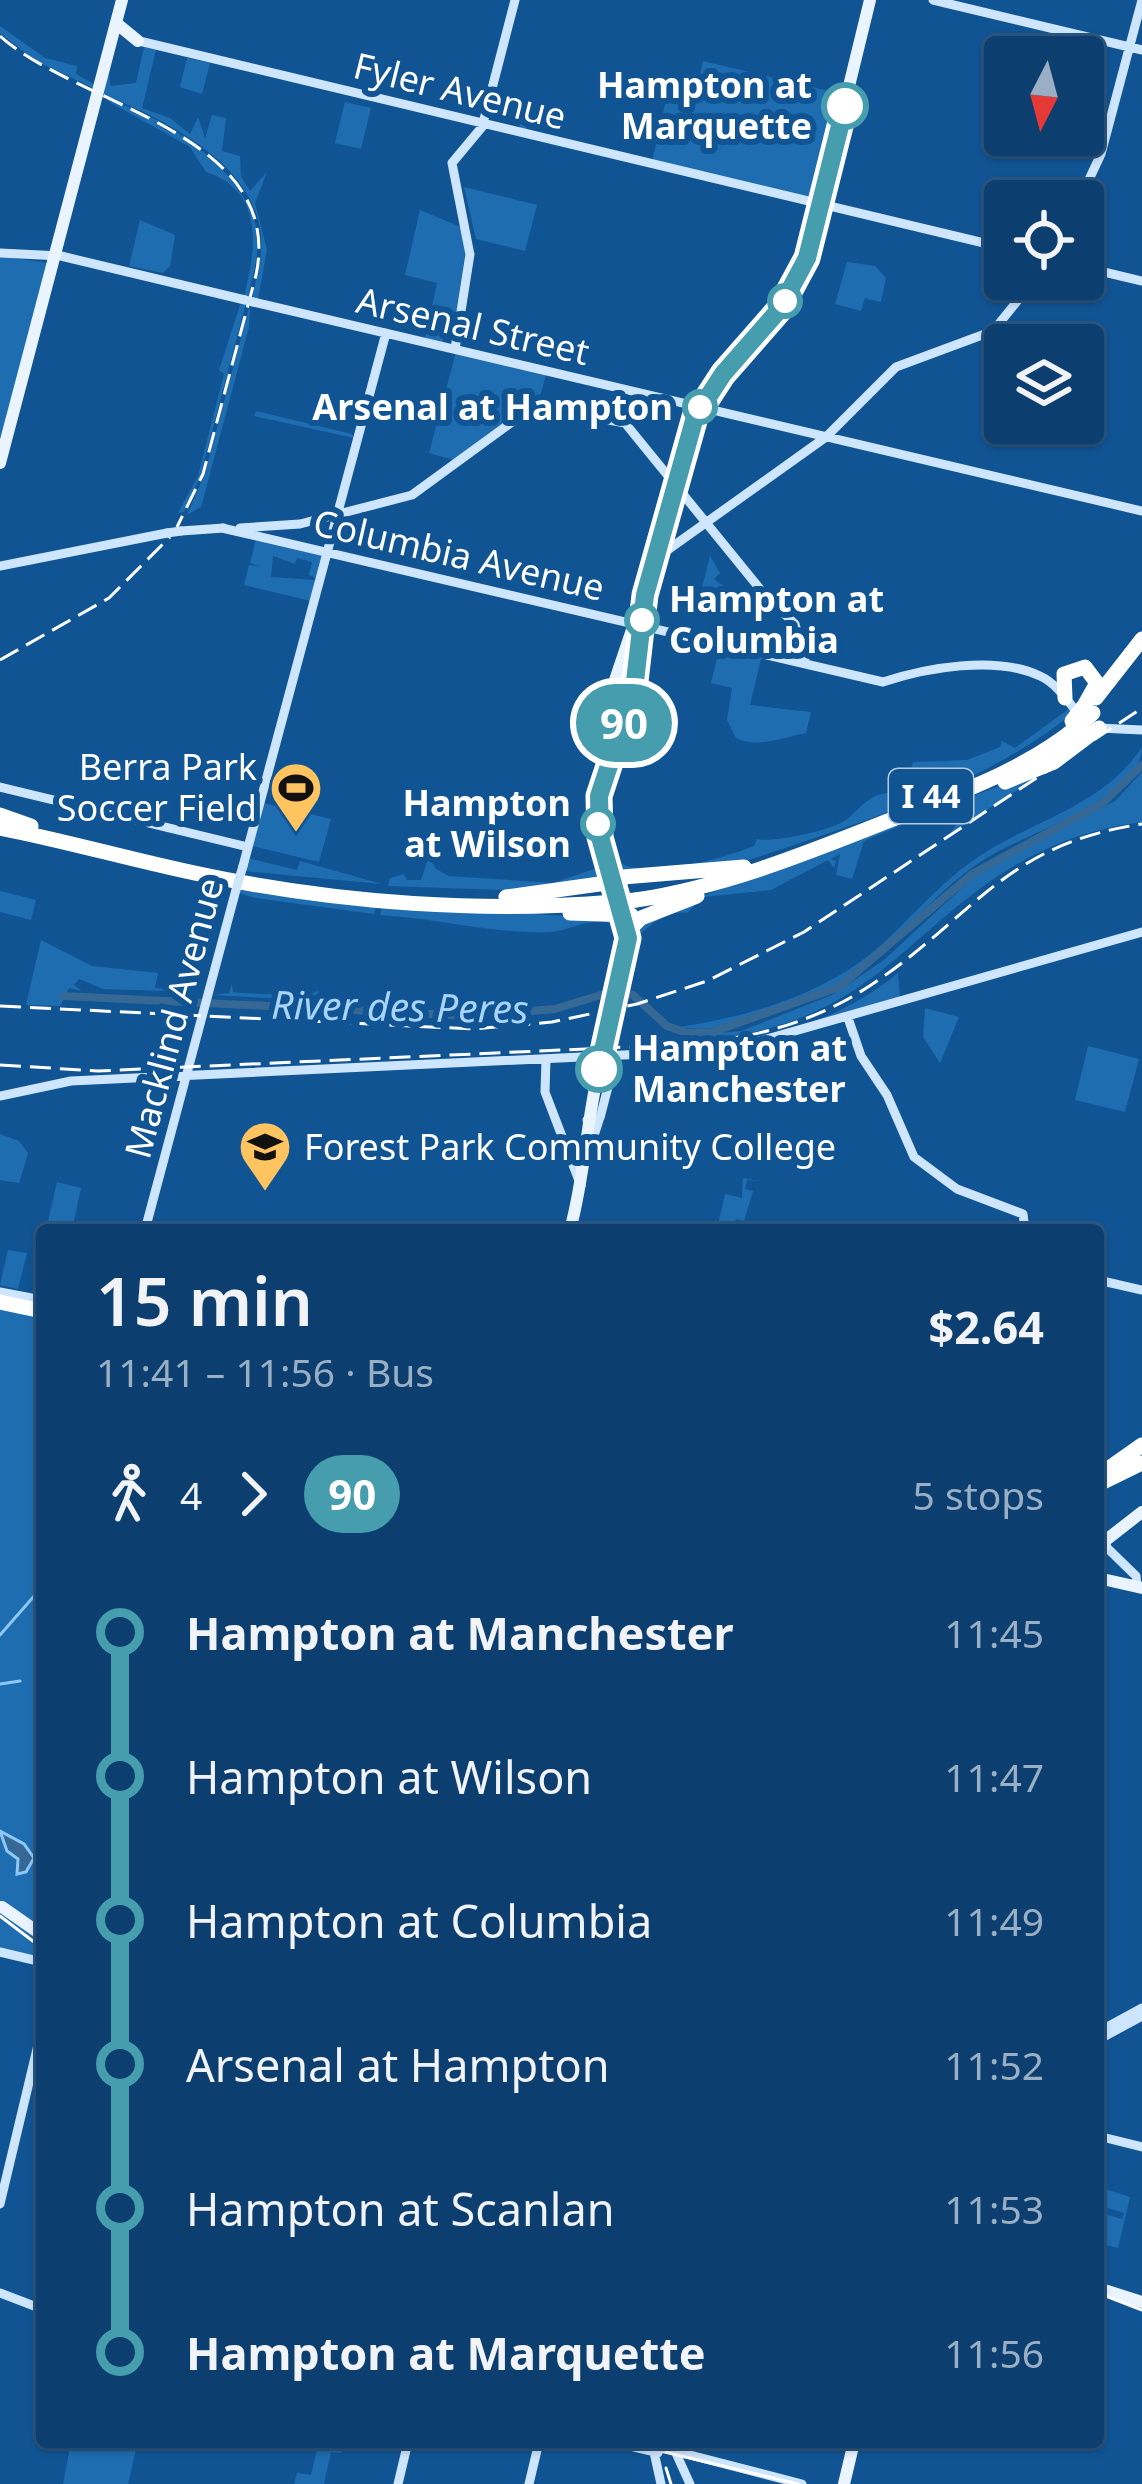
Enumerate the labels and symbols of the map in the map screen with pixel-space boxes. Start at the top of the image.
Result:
north arrow [984,36,1104,156]
street label: Fyler Avenue [349,40,571,141]
place label: Hampton at Marquette [597,60,812,150]
marker: Hampton at Marquette [823,84,867,128]
street label: Arsenal Street [352,275,594,376]
unlabelled marker [769,285,801,317]
place label: Arsenal at Hampton [312,382,673,431]
marker: Arsenal at Hampton [684,391,716,423]
street label: Columbia Avenue [309,497,609,612]
place label: Hampton at Columbia [669,574,884,664]
marker: Hampton at Columbia [626,604,658,636]
line badge: 90 [570,684,678,762]
place label: Berra Park Soccer Field [57,742,257,832]
sports icon: Berra Park Soccer Field [268,760,324,834]
road number: I 44 [889,769,973,823]
place label: Hampton at Wilson [403,778,571,868]
marker: Hampton at Wilson [582,808,614,840]
street label: Macklind Avenue [113,872,234,1163]
water label: River des Peres [271,977,529,1034]
place label: Hampton at Manchester [632,1023,847,1113]
marker: Hampton at Manchester [577,1047,621,1091]
school or university icon: Forest Park Community College [237,1119,293,1193]
place label: Forest Park Community College [304,1122,836,1171]

